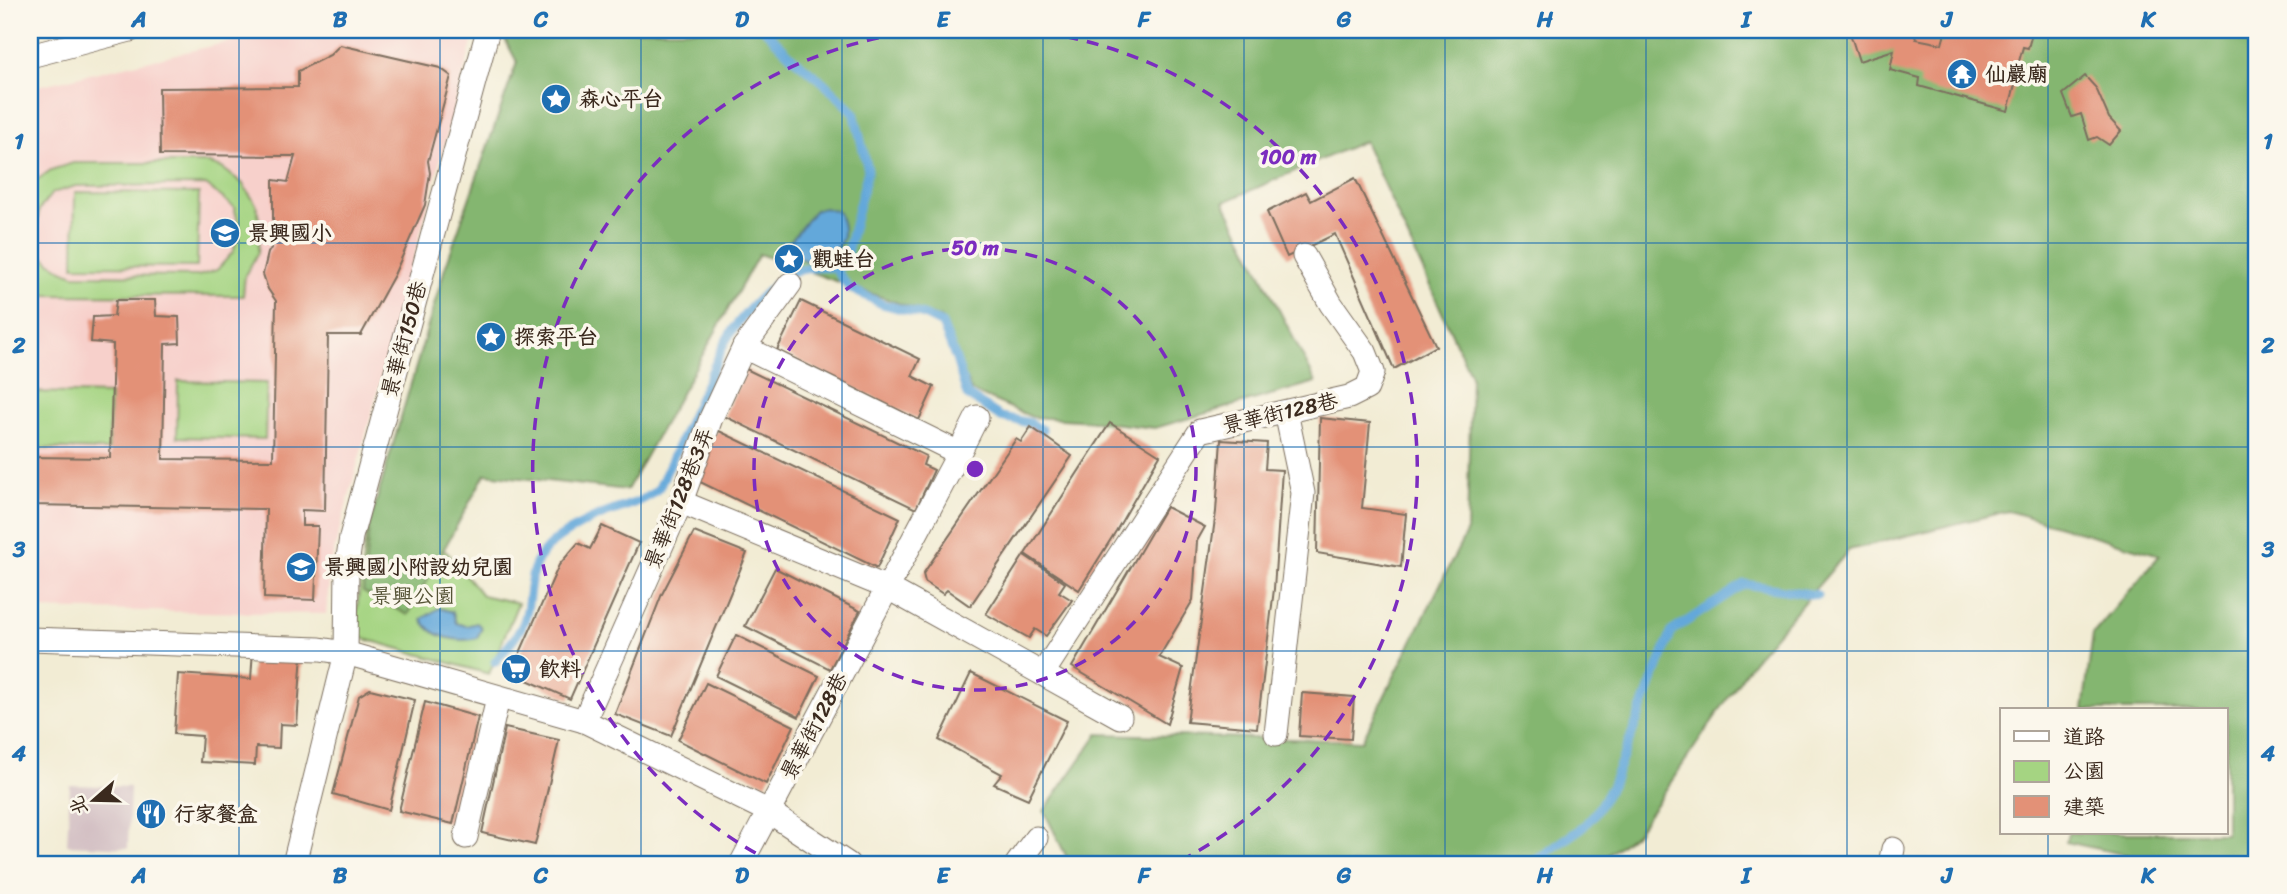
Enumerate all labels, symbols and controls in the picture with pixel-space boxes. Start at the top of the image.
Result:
text: A [130,0,147,40]
text: B [333,0,348,40]
text: C [533,0,549,40]
text: D [735,0,750,40]
text: E [937,0,952,40]
text: F [1137,0,1152,40]
text: G [1336,0,1352,40]
text: H [1536,0,1554,40]
text: I [1740,0,1752,40]
text: J [1940,0,1954,40]
text: K [2140,0,2157,40]
place label: 仙巖廟 [1985,55,2048,93]
temple icon: 仙巖廟 [1945,57,1979,91]
place label: 森心平台 [579,80,663,118]
place icon: 森心平台 [539,82,573,116]
text: 1 [14,121,24,162]
text: 1 [2263,121,2273,162]
text: 100 m [1259,138,1317,176]
place label: 景興國小 [248,214,332,252]
school or university icon: 景興國小 [208,216,242,250]
text: 50 m [951,229,1000,267]
place label: 觀蛙台 [812,240,875,278]
place icon: 觀蛙台 [772,242,806,276]
street label: 景華街150巷 [370,277,438,401]
place label: 探索平台 [514,318,598,356]
place icon: 探索平台 [474,320,508,354]
text: 2 [11,325,26,366]
text: 2 [2260,325,2275,366]
street label: 景華街128巷 [1218,381,1342,445]
street label: 景華街128巷3弄 [633,421,725,575]
centre of rings [963,457,987,481]
text: 3 [12,529,26,570]
text: 3 [2261,529,2275,570]
place label: 景興國小附設幼兒園 [324,548,513,586]
school or university icon: 景興國小附設幼兒園 [284,550,318,584]
park label: 景興公園 [371,577,455,615]
place label: 飲料 [539,650,582,688]
supermarket icon: 飲料 [499,652,533,686]
street label: 景華街128巷 [770,665,858,787]
legend [2000,708,2228,834]
text: 道路 [2063,718,2105,756]
text: 4 [11,733,27,774]
text: 4 [2260,733,2276,774]
text: 公園 [2063,752,2105,790]
north arrow [60,764,130,834]
text: 建築 [2063,788,2105,826]
text: 北 [60,791,97,820]
place label: 行家餐盒 [174,795,258,833]
restaurant icon: 行家餐盒 [134,797,168,831]
text: A [130,855,147,894]
text: B [333,855,348,894]
text: C [533,855,549,894]
text: D [735,855,750,894]
text: E [937,855,952,894]
text: F [1137,855,1152,894]
text: G [1336,855,1352,894]
text: H [1536,855,1554,894]
text: I [1740,855,1752,894]
text: J [1940,855,1954,894]
text: K [2140,855,2157,894]

